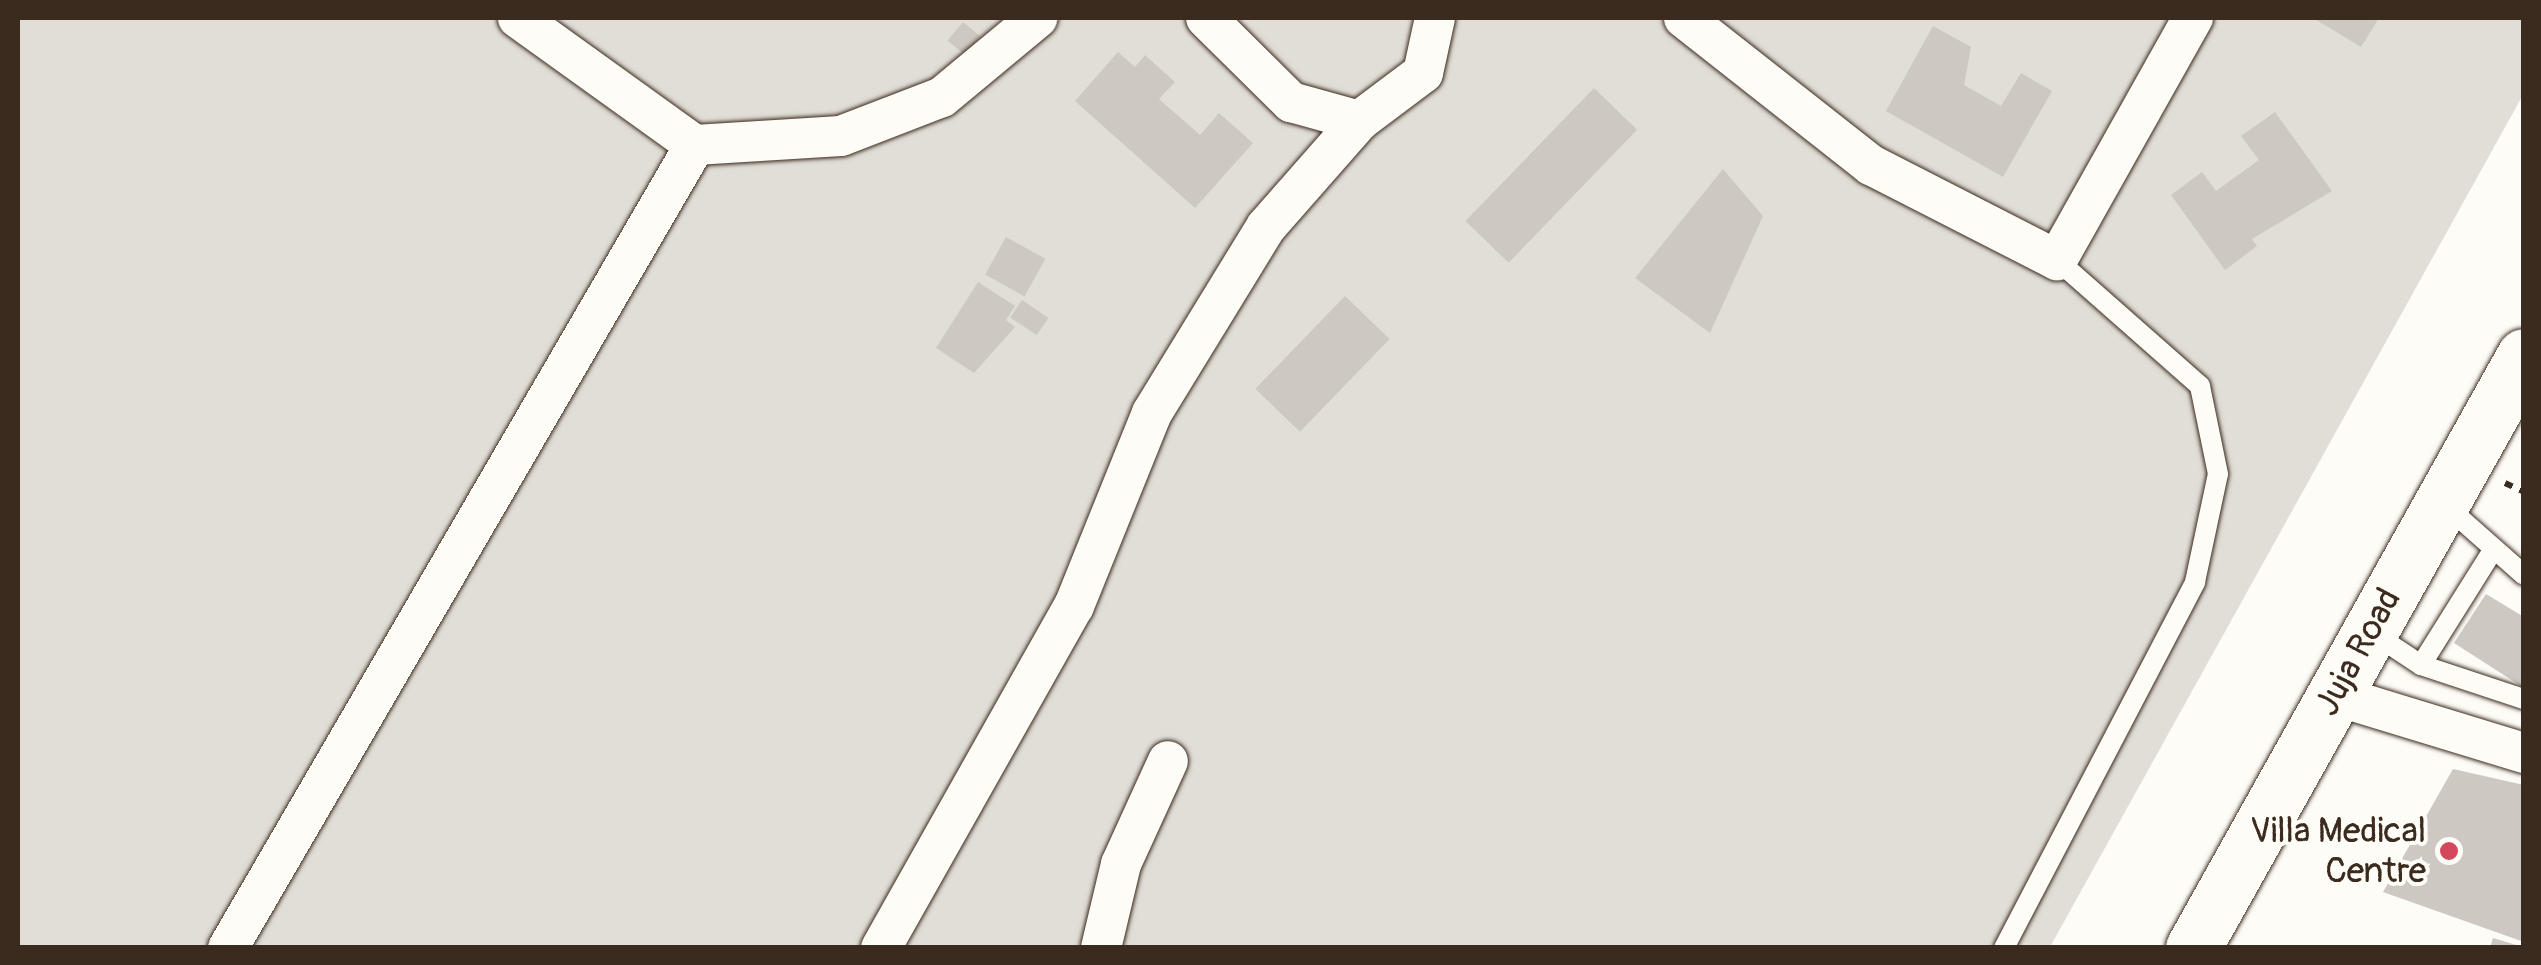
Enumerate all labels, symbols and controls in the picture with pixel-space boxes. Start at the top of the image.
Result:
street label: Juja Road [2306,581,2410,723]
place label: Villa Medical Centre [2250,810,2426,892]
marker: Villa Medical Centre [2436,838,2462,864]

